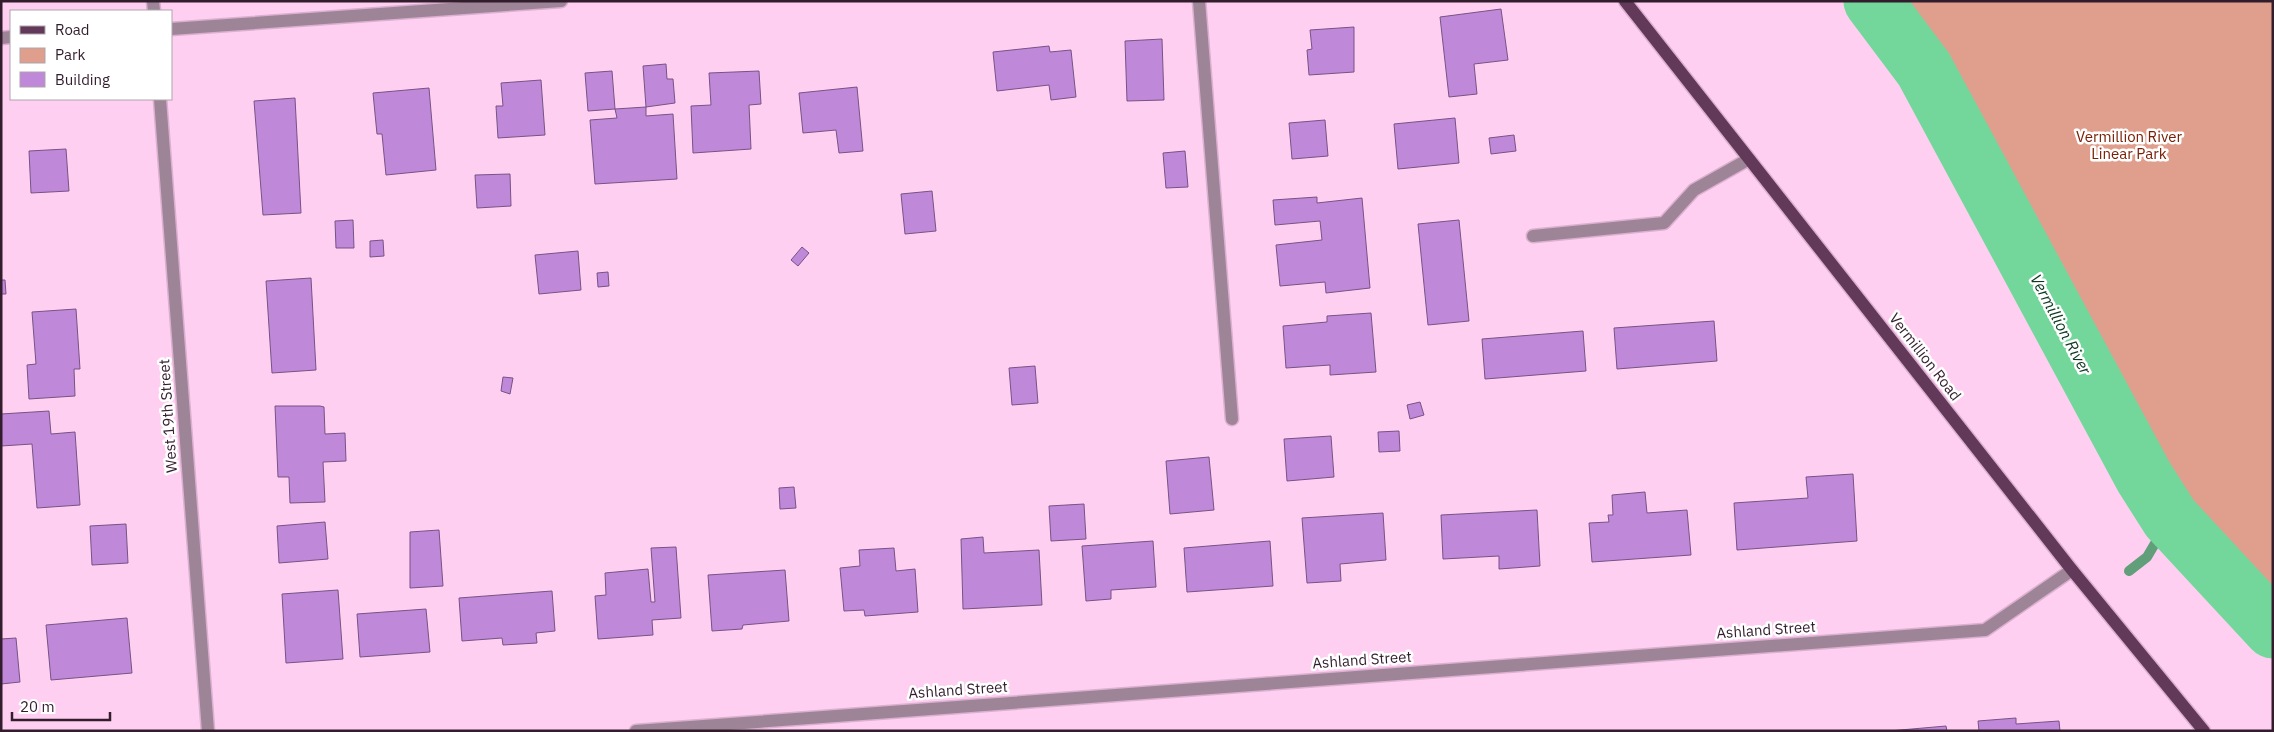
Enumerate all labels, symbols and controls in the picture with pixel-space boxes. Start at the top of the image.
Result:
legend [10,10,172,100]
text: Road [55,20,90,39]
text: Park [55,45,85,64]
text: Building [55,70,110,89]
park label: Vermillion River Linear Park [2076,127,2182,163]
water label: Vermillion River [2026,270,2096,379]
street label: Vermillion Road [1885,309,1966,404]
street label: West 19th Street [154,359,181,473]
street label: Ashland Street [1716,617,1816,642]
street label: Ashland Street [1312,647,1412,672]
street label: Ashland Street [908,677,1008,702]
scale bar [12,690,110,722]
text: 20 m [20,697,55,716]

